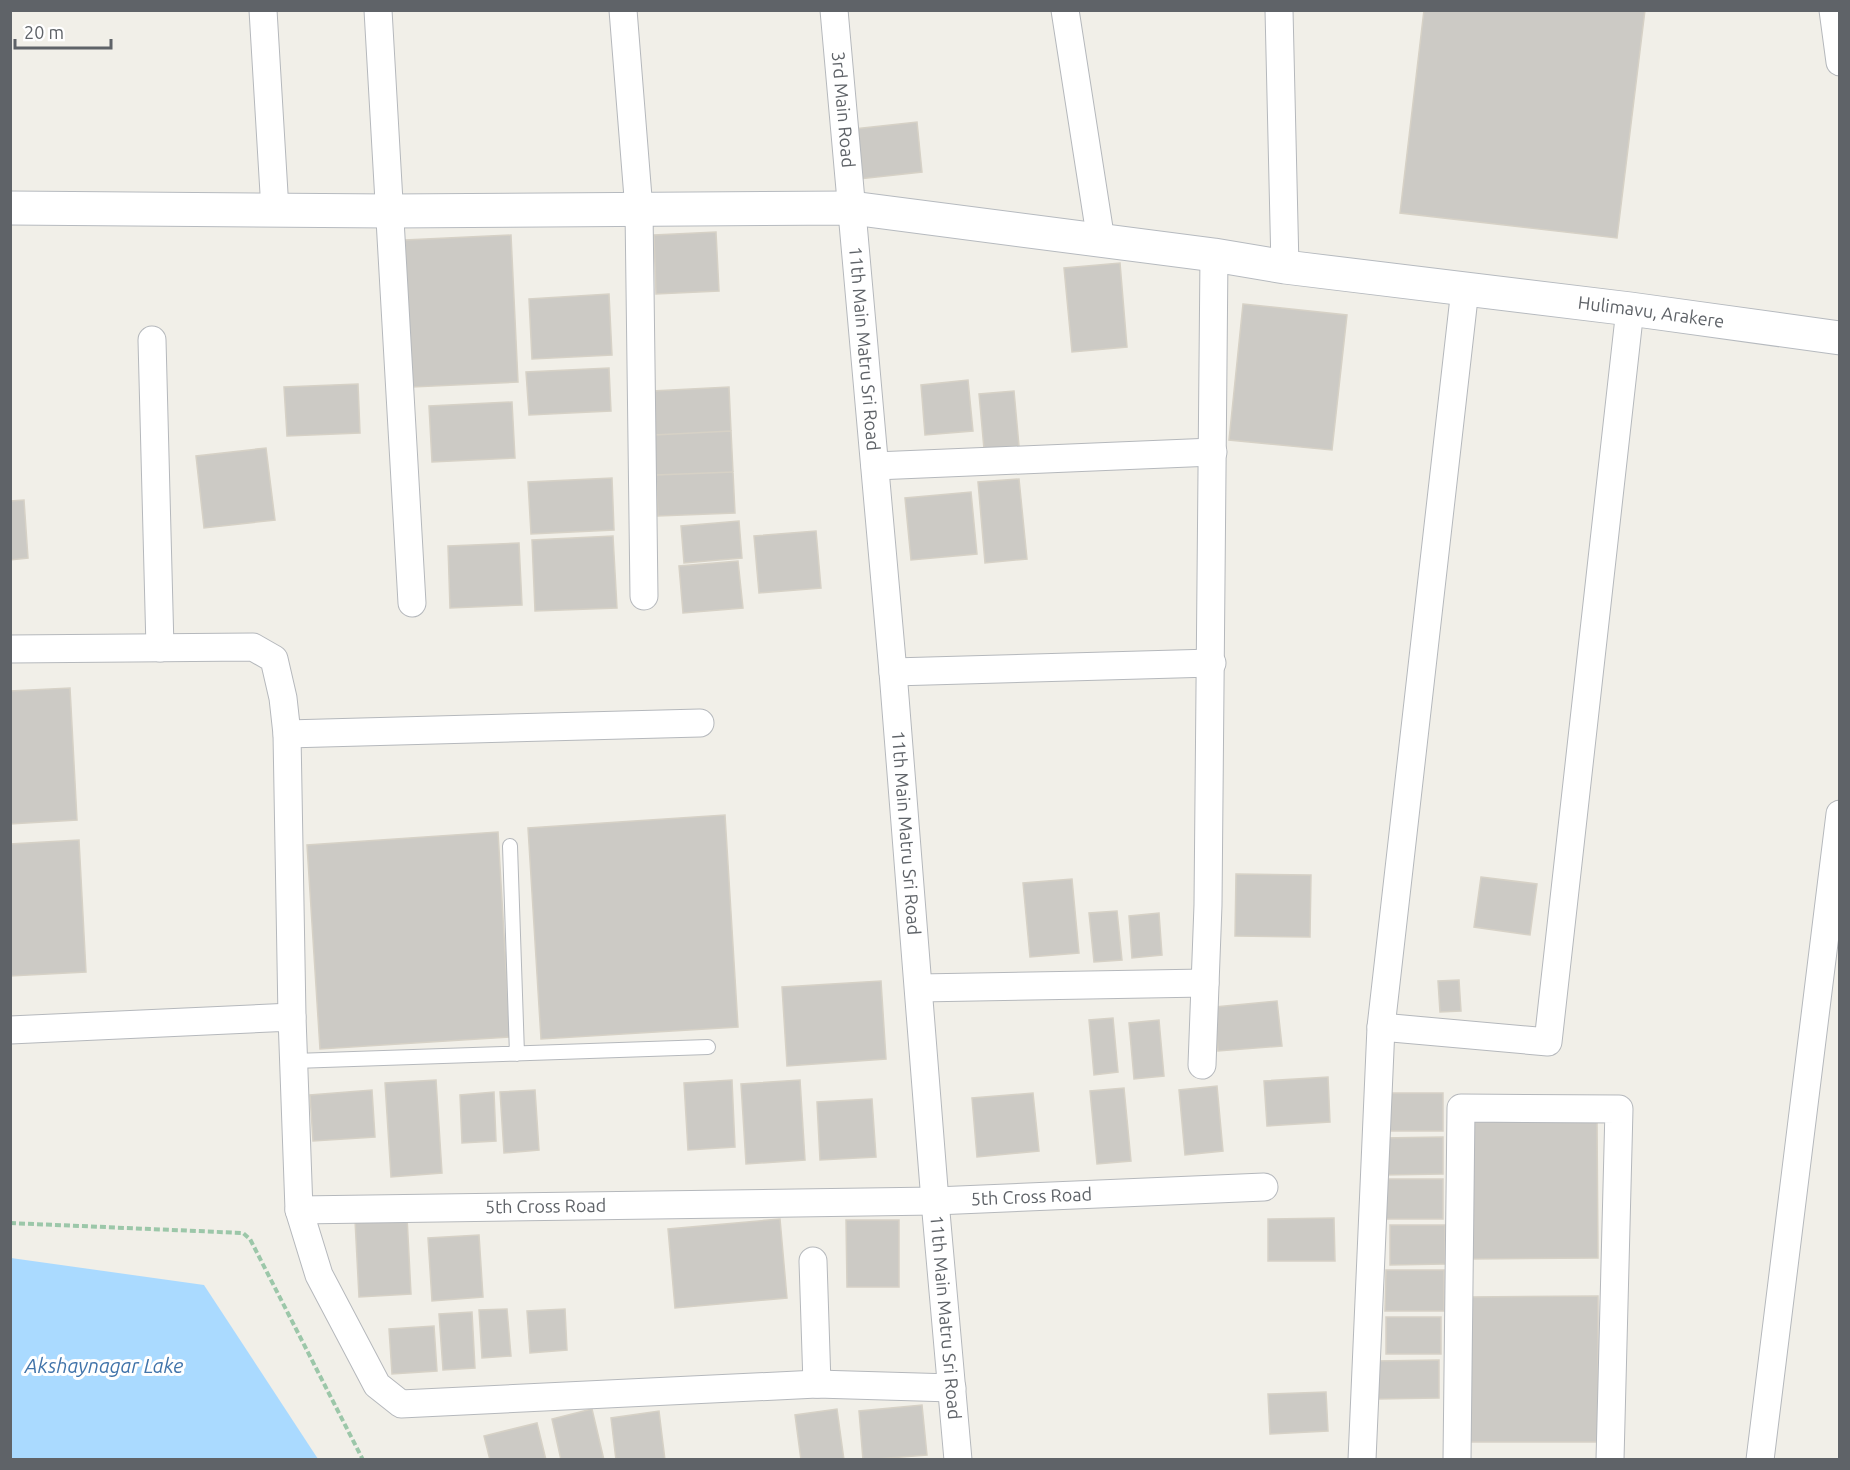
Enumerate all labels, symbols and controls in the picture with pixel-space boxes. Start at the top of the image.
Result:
scale bar [15,12,111,50]
text: 20 m [24,22,64,42]
street label: 3rd Main Road [829,50,859,169]
street label: 11th Main Matru Sri Road [846,246,884,452]
street label: Hulimavu, Arakere [1577,292,1726,331]
street label: 11th Main Matru Sri Road [889,730,925,936]
street label: 5th Cross Road [970,1183,1092,1208]
street label: 5th Cross Road [485,1195,606,1216]
street label: 11th Main Matru Sri Road [927,1214,965,1420]
water label: Akshaynagar Lake [24,1354,183,1377]

